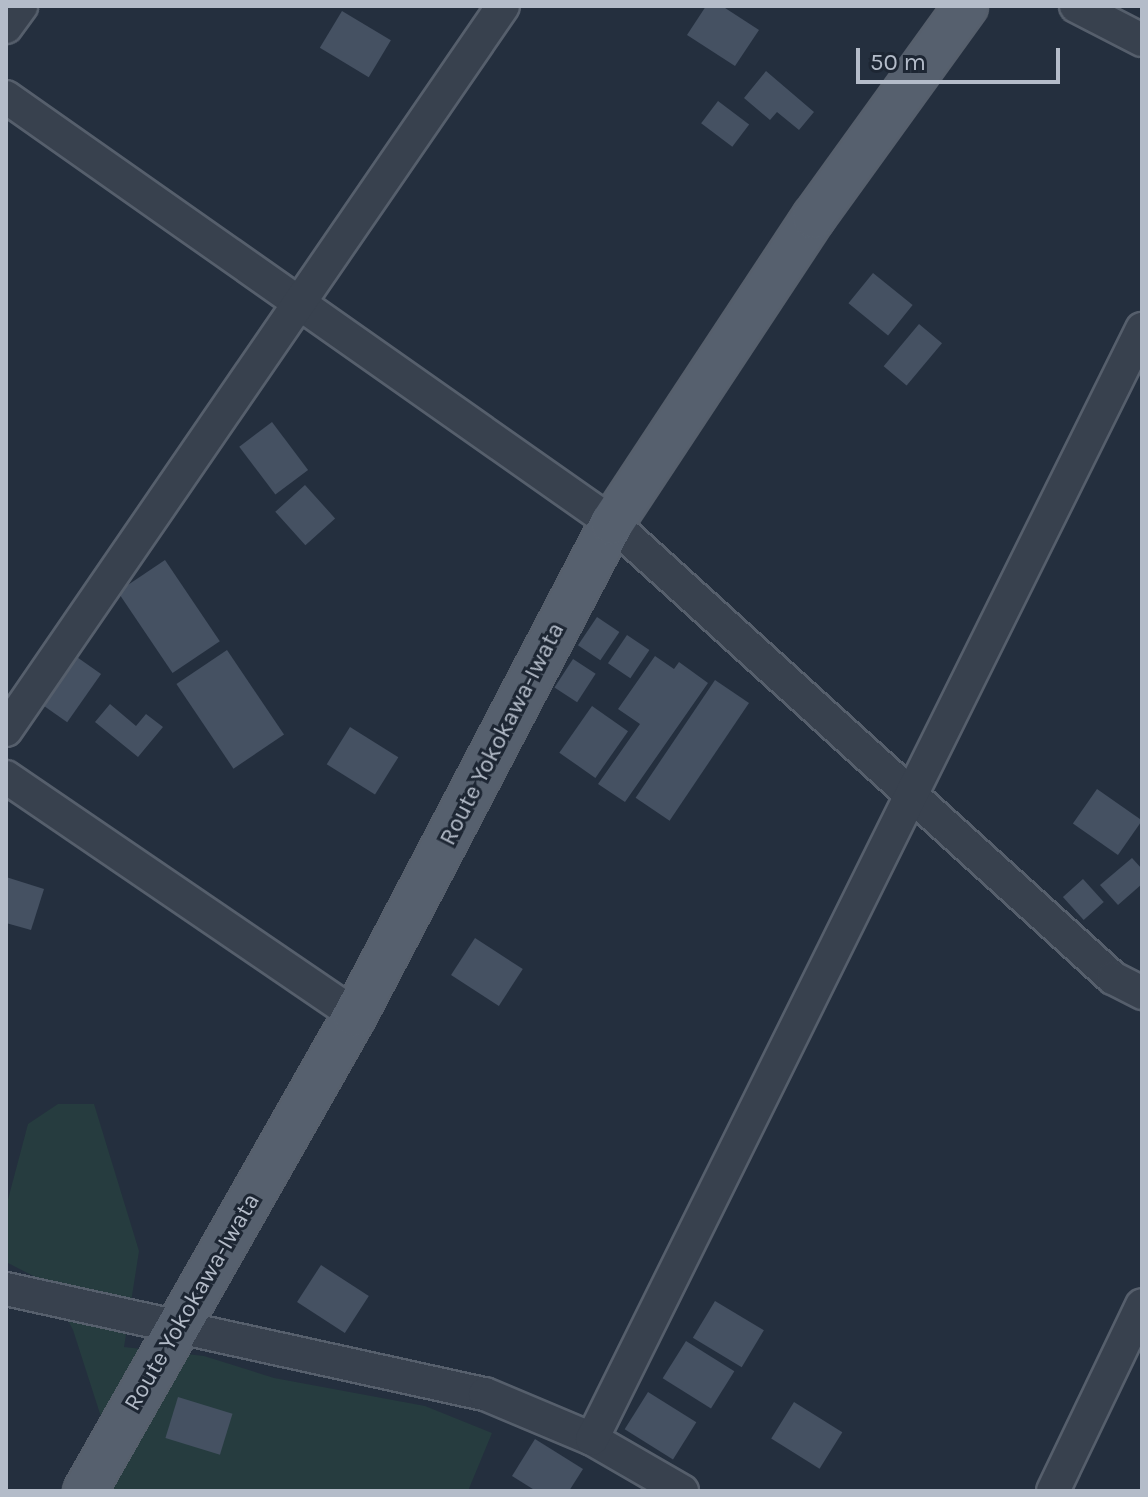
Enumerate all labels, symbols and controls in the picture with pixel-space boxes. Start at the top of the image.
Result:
scale bar [860,32,1064,82]
text: 50 m [870,48,926,76]
street label: Route Yokokawa-Iwata [433,618,571,850]
street label: Route Yokokawa-Iwata [118,1188,266,1416]

